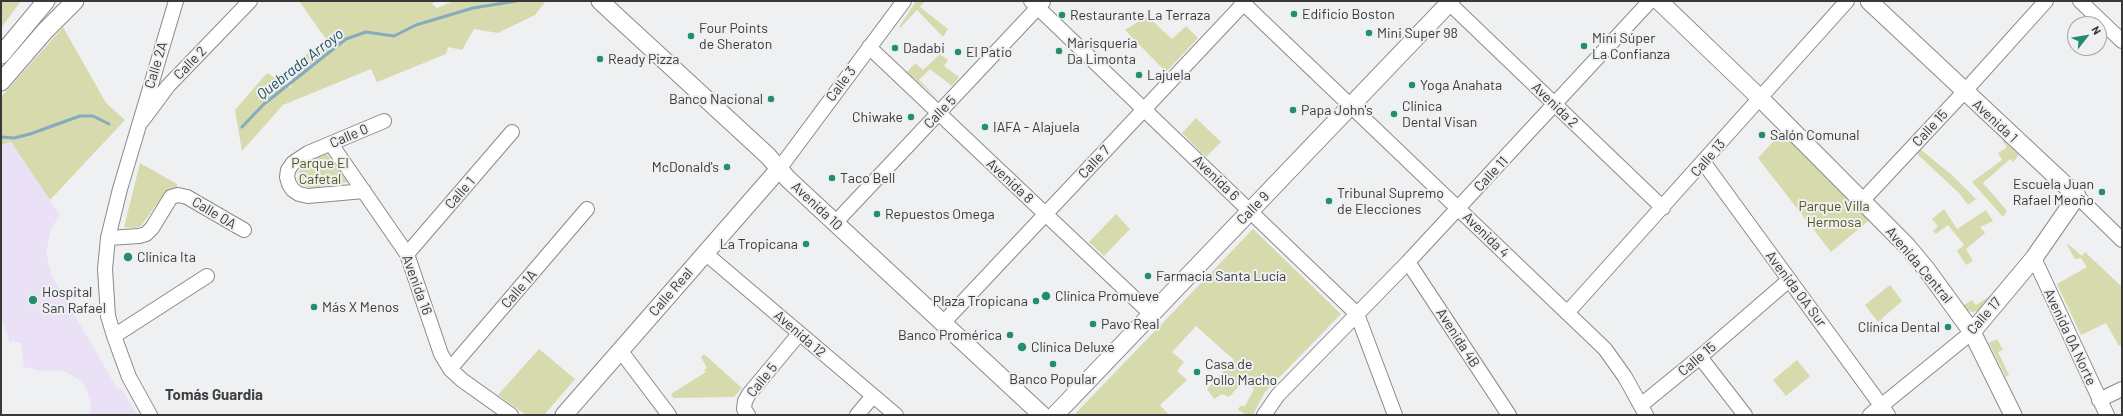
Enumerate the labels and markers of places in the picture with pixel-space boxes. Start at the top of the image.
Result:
place label: Edificio Boston [1302,6,1395,22]
place label: Restaurante La Terraza [1070,7,1210,23]
marker: Edificio Boston [1289,9,1299,19]
marker: Restaurante La Terraza [1057,10,1067,20]
place label: Four Points de Sheraton [699,20,772,52]
place label: Mini Super 98 [1377,25,1458,41]
marker: Mini Super 98 [1364,28,1374,38]
place label: Mini Súper La Confianza [1592,30,1670,62]
marker: Four Points de Sheraton [686,31,696,41]
place label: Marisquería Da Limonta [1067,35,1137,68]
place label: Dadabi [903,40,945,56]
marker: Mini Súper La Confianza [1579,41,1589,51]
marker: Dadabi [890,43,900,53]
place label: El Patio [966,44,1012,60]
marker: Marisquería Da Limonta [1054,46,1064,56]
marker: El Patio [953,47,963,57]
place label: Ready Pizza [608,51,679,67]
marker: Ready Pizza [595,54,605,64]
place label: Lajuela [1147,67,1191,83]
marker: Lajuela [1134,70,1144,80]
place label: Yoga Anahata [1420,77,1502,93]
marker: Yoga Anahata [1407,80,1417,90]
place label: Banco Nacional [669,91,763,107]
marker: Banco Nacional [766,94,776,104]
place label: Clínica Dental Visan [1402,98,1477,130]
place label: Papa John's [1301,102,1373,118]
marker: Papa John's [1288,105,1298,115]
place label: Chiwake [852,109,903,125]
marker: Clínica Dental Visan [1389,109,1399,119]
marker: Chiwake [906,112,916,122]
place label: IAFA - Alajuela [993,119,1080,135]
marker: IAFA - Alajuela [980,122,990,132]
place label: Salón Comunal [1770,127,1859,143]
marker: Salón Comunal [1757,130,1767,140]
place label: McDonald's [652,159,719,175]
marker: McDonald's [722,162,732,172]
place label: Taco Bell [840,170,895,186]
marker: Taco Bell [827,173,837,183]
place label: Escuela Juan Rafael Meoño [2013,176,2094,208]
place label: Tribunal Supremo de Elecciones [1337,185,1444,218]
marker: Escuela Juan Rafael Meoño [2097,187,2107,197]
marker: Tribunal Supremo de Elecciones [1324,196,1334,206]
place label: Repuestos Omega [885,206,995,222]
marker: Repuestos Omega [872,209,882,219]
place label: La Tropicana [720,236,798,252]
marker: La Tropicana [801,239,811,249]
place label: Clínica Ita [137,249,196,265]
marker: Clínica Ita [122,251,134,263]
place label: Farmacia Santa Lucía [1156,268,1286,284]
marker: Farmacia Santa Lucía [1143,271,1153,281]
place label: Hospital San Rafael [42,284,106,316]
place label: Clínica Promueve [1055,288,1159,304]
marker: Clínica Promueve [1040,290,1052,302]
place label: Plaza Tropicana [933,293,1028,309]
marker: Hospital San Rafael [27,294,39,306]
marker: Plaza Tropicana [1031,296,1041,306]
place label: Más X Menos [322,299,399,315]
marker: Más X Menos [309,302,319,312]
place label: Pavo Real [1101,316,1159,332]
marker: Pavo Real [1088,319,1098,329]
place label: Clínica Dental [1858,319,1940,335]
marker: Clínica Dental [1943,322,1953,332]
place label: Banco Promérica [898,327,1002,343]
marker: Banco Promérica [1005,330,1015,340]
place label: Clínica Deluxe [1031,339,1115,355]
marker: Clínica Deluxe [1016,341,1028,353]
place label: Casa de Pollo Macho [1205,356,1277,388]
marker: Banco Popular [1048,359,1058,369]
marker: Casa de Pollo Macho [1192,367,1202,377]
place label: Banco Popular [1009,371,1097,387]

